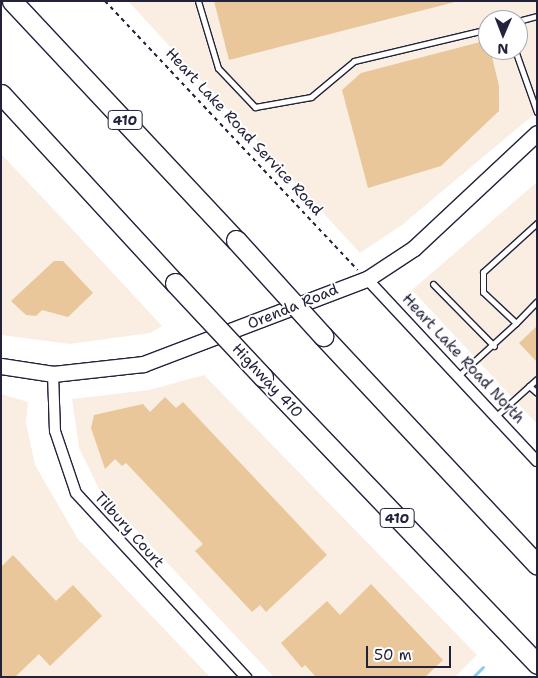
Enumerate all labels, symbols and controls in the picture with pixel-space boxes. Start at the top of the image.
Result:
north arrow [478,10,528,60]
text: N [497,40,508,58]
street label: Heart Lake Road Service Road [162,45,326,219]
road number: 410 [108,108,142,132]
street label: Orenda Road [245,281,341,333]
street label: Heart Lake Road North [398,290,528,428]
street label: Highway 410 [228,340,306,422]
street label: Tilbury Court [90,489,168,571]
road number: 410 [380,506,414,530]
scale bar [368,636,453,668]
text: 50 m [374,645,412,665]

